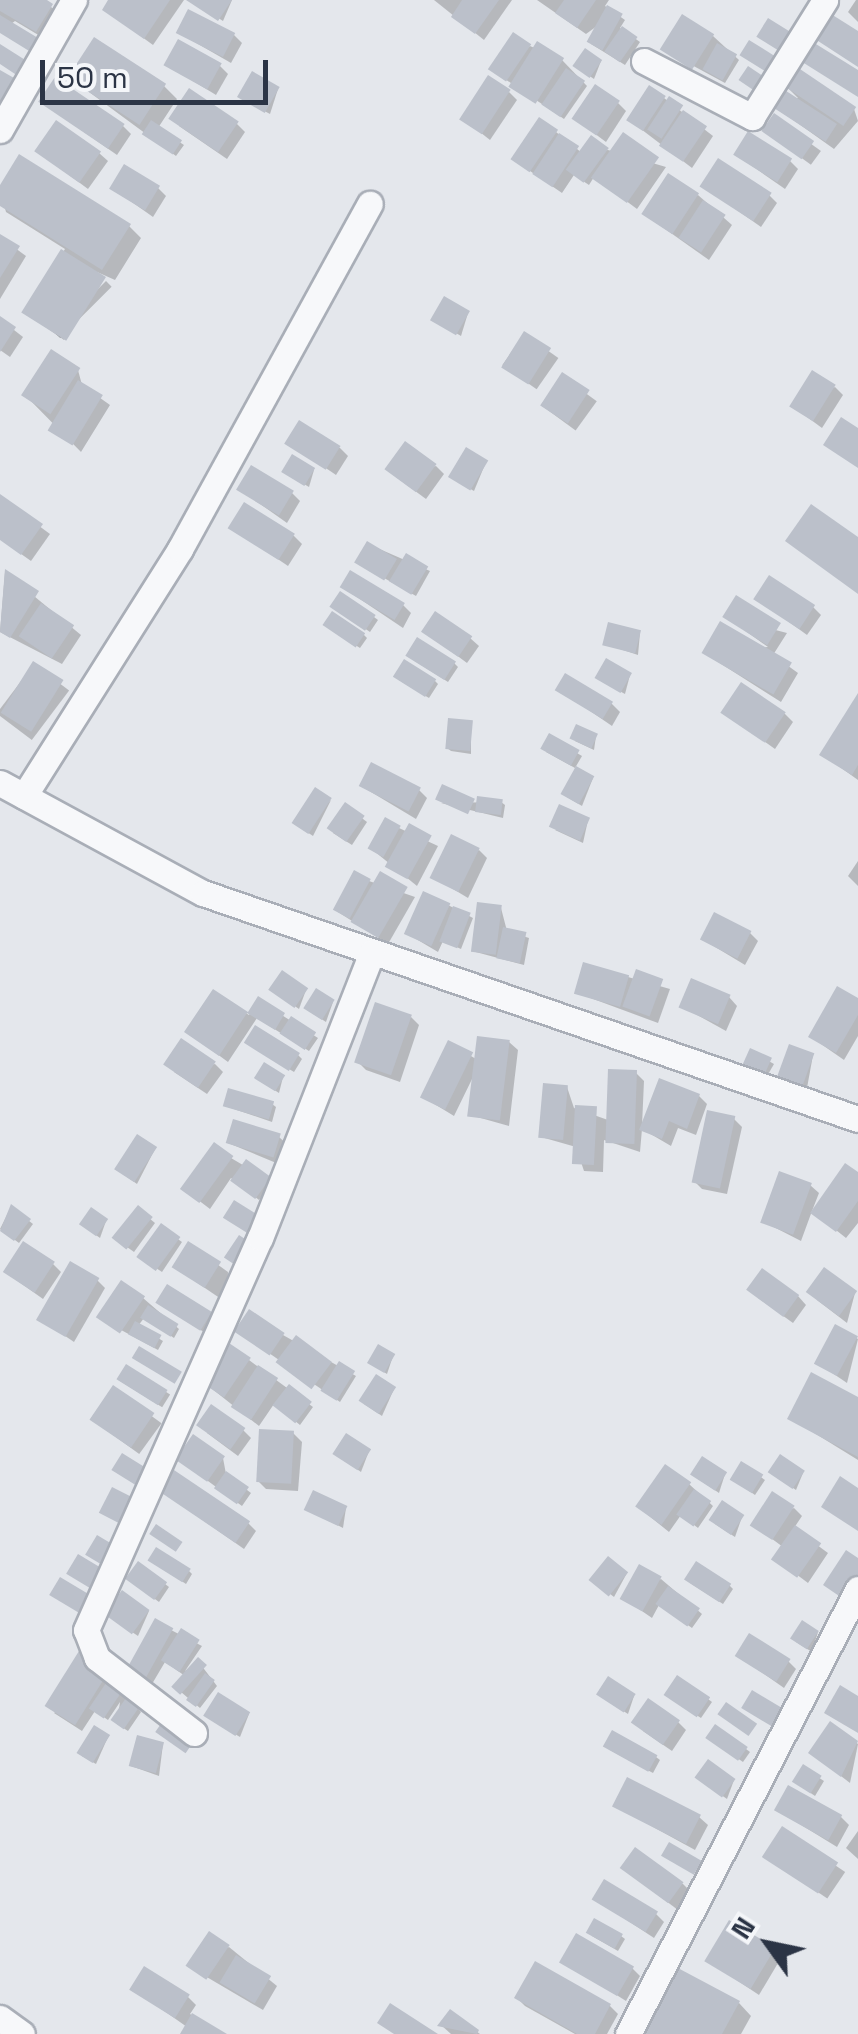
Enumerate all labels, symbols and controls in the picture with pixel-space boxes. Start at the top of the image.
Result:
scale bar [45,40,272,102]
text: 50 m [57,58,128,97]
north arrow [718,1894,818,1994]
text: N [723,1910,763,1945]

